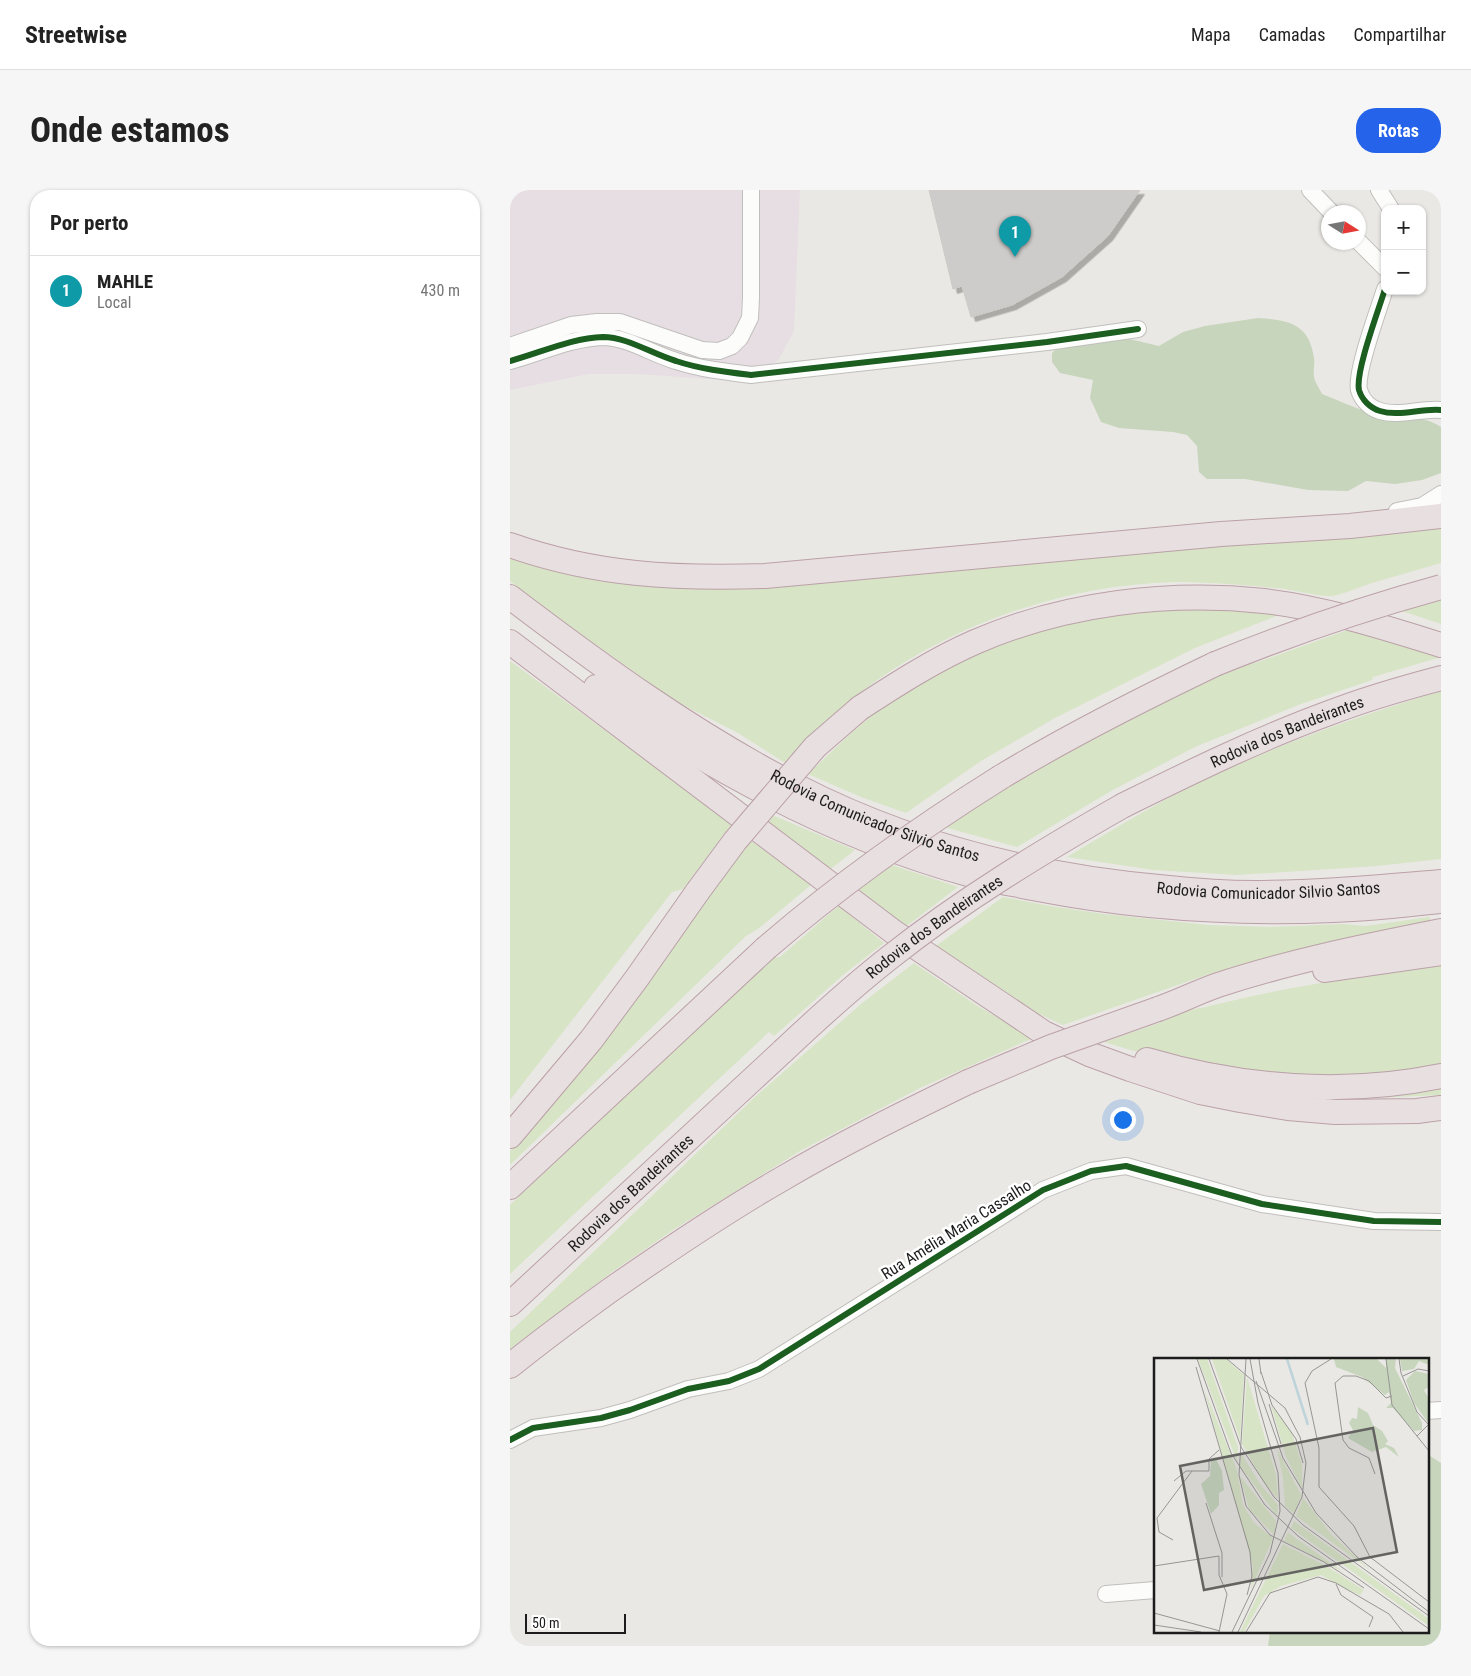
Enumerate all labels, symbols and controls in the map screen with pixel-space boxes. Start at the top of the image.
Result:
text: Streetwise [25,21,127,49]
text: Mapa [1191,24,1231,45]
text: Camadas [1259,24,1325,45]
text: Compartilhar [1353,24,1446,45]
button: Rotas [1356,108,1441,153]
text: Onde estamos [30,110,230,151]
north arrow [1321,205,1366,250]
map controls [1381,205,1426,295]
button: + [1381,205,1426,250]
text: Por perto [50,211,129,235]
pin: 1 [999,216,1031,257]
button: − [1381,250,1426,295]
text: MAHLE [97,270,153,293]
text: 1 [62,281,70,300]
text: 430 m [421,281,460,300]
text: Local [97,293,131,312]
street label: Rodovia dos Bandeirantes [1208,692,1366,772]
street label: Rodovia Comunicador Silvio Santos [767,765,982,865]
street label: Rodovia dos Bandeirantes [862,871,1006,983]
street label: Rodovia Comunicador Silvio Santos [1156,878,1381,903]
your location [1110,1107,1136,1133]
street label: Rodovia dos Bandeirantes [564,1130,697,1256]
street label: Rua Amélia Maria Cassalho [878,1176,1035,1283]
inset map [1154,1358,1428,1634]
scale bar [525,1611,626,1634]
text: 50 m [532,1615,560,1631]

